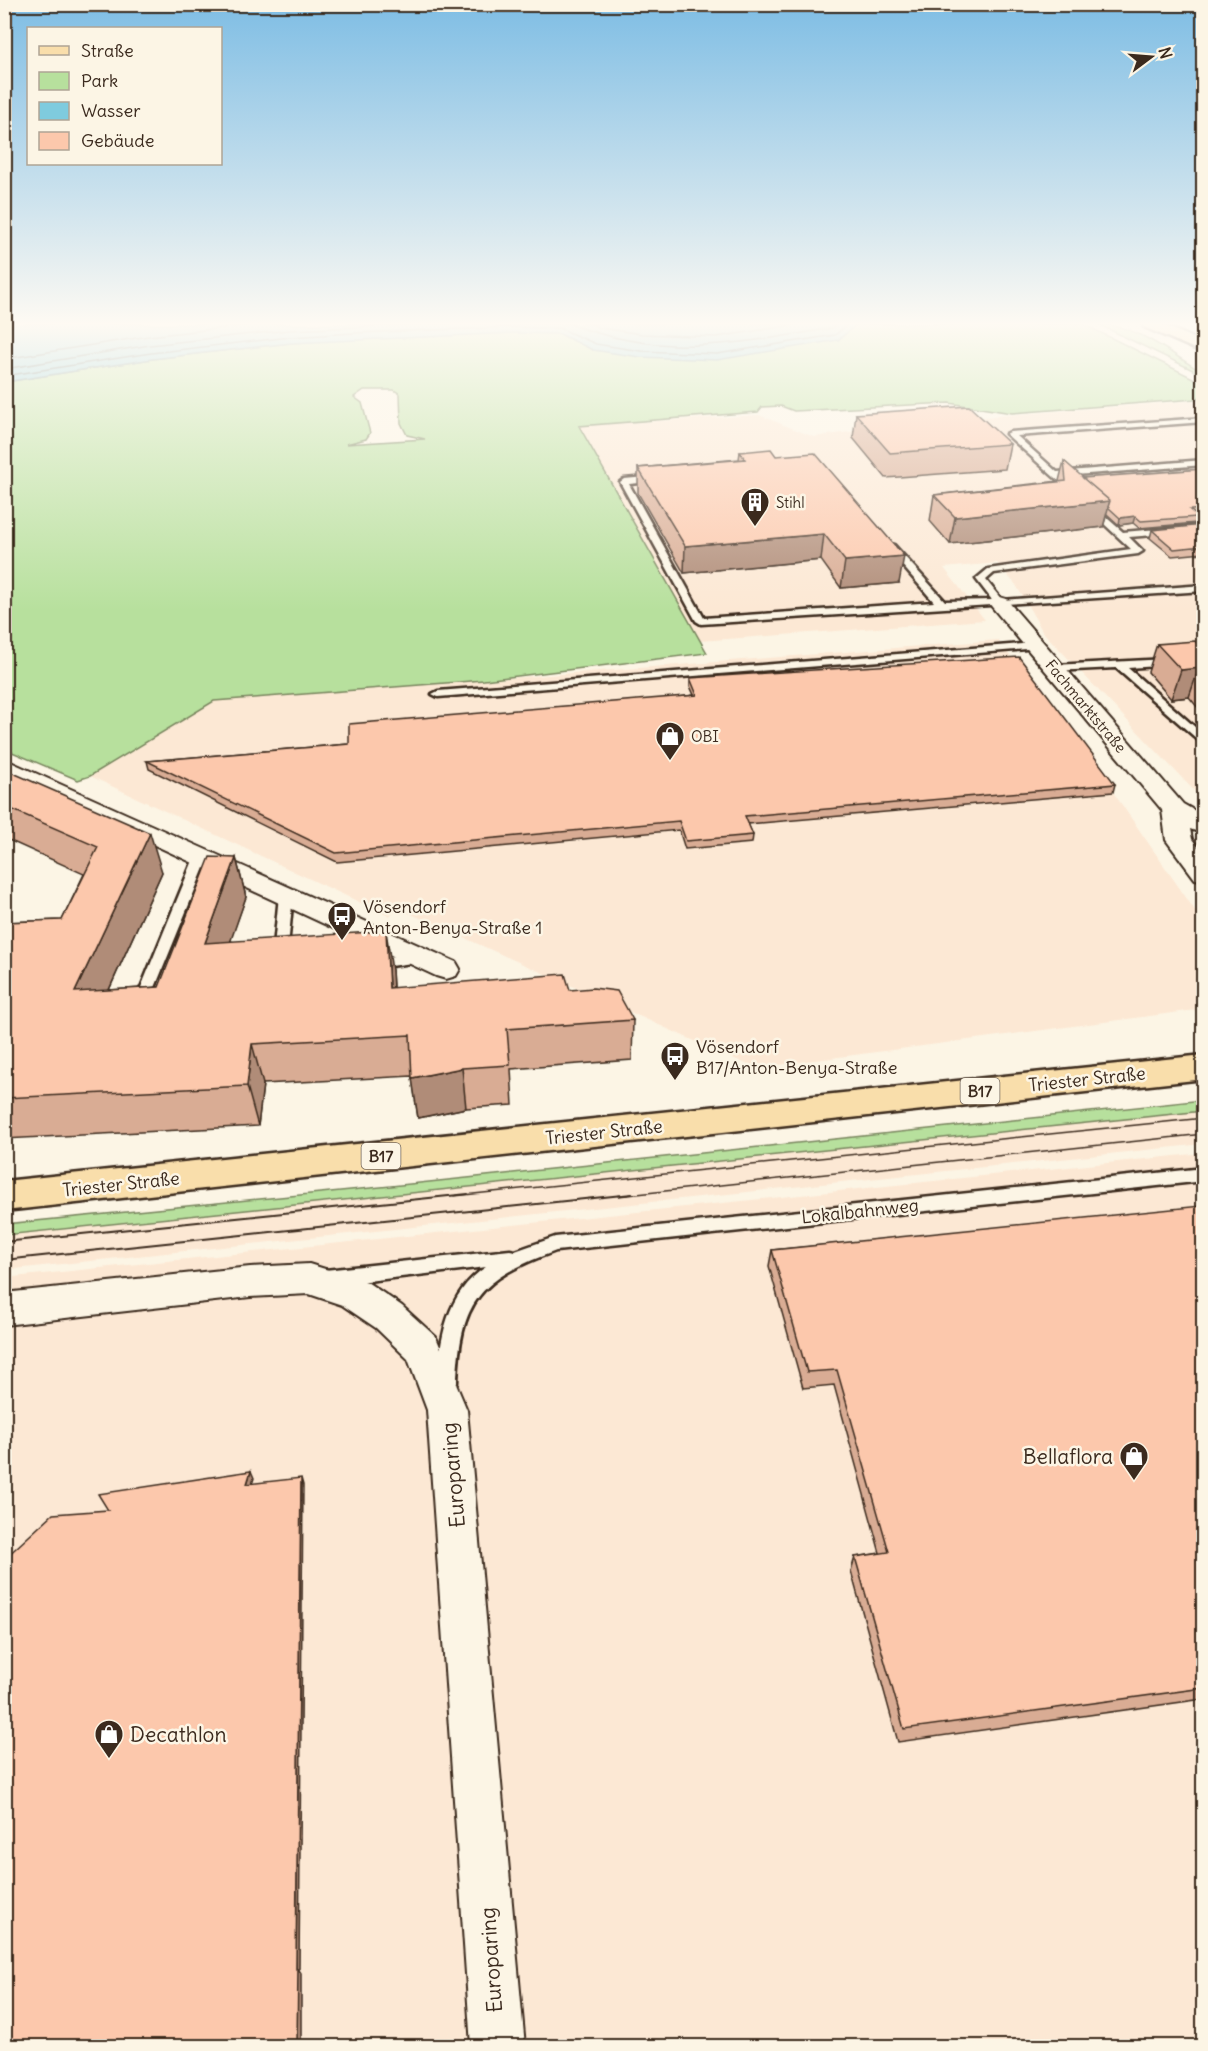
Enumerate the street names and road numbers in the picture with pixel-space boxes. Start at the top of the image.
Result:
street label: Fachmarktstraße [1042,656,1130,756]
street label: Triester Straße [1027,1061,1147,1097]
road number: B17 [960,1078,1000,1104]
street label: Triester Straße [544,1114,664,1150]
road number: B17 [362,1143,400,1169]
street label: Triester Straße [61,1166,181,1202]
street label: Lokalbahnweg [800,1193,920,1229]
street label: Europaring [435,1421,471,1529]
street label: Europaring [474,1906,508,2014]

